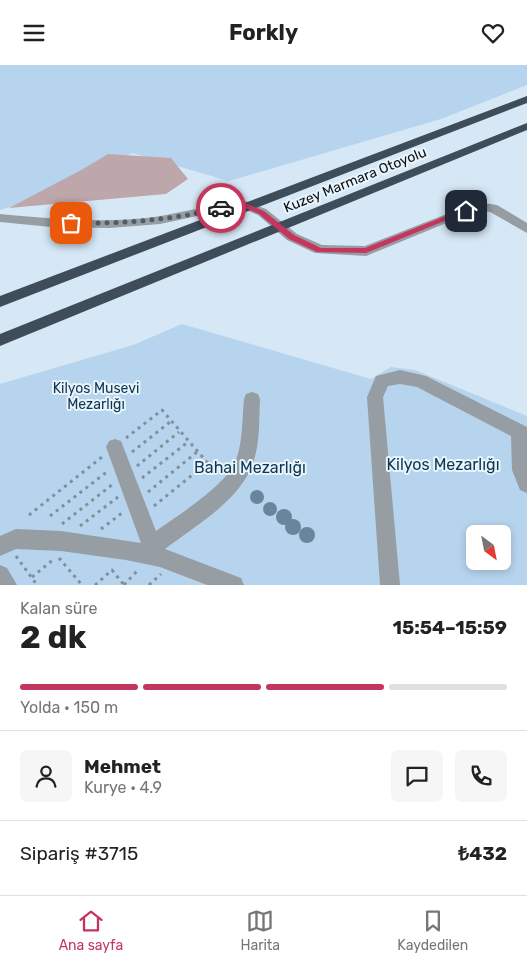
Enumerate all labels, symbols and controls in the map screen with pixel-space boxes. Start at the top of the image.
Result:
icon: menu [20,19,48,47]
text: Forkly [229,19,298,46]
icon: heart [479,19,507,47]
street label: Kuzey Marmara Otoyolu [281,144,429,216]
courier [196,183,246,233]
pin [445,190,487,232]
icon: car [207,194,235,222]
icon: home [452,197,480,225]
pin [50,202,92,244]
icon: bag [57,209,85,237]
park label: Kilyos Musevi Mezarlığı [53,380,139,413]
park label: Kilyos Mezarlığı [386,455,500,474]
park label: Bahai Mezarlığı [194,458,306,477]
north arrow [466,525,511,570]
map controls [466,525,511,570]
text: Kalan süre [20,599,97,618]
text: 15:54–15:59 [392,616,507,639]
text: 2 dk [20,618,87,656]
text: Yolda · 150 m [20,698,118,717]
button: person [20,750,72,802]
button: chat [391,750,443,802]
button: phone [455,750,507,802]
text: Mehmet [84,755,161,778]
text: Kurye · 4.9 [84,778,162,797]
text: Sipariş #3715 [20,842,138,865]
text: ₺432 [458,842,507,865]
tab: Ana sayfa [59,907,123,954]
tab: Harita [240,907,280,954]
tab: Kaydedilen [397,907,468,954]

